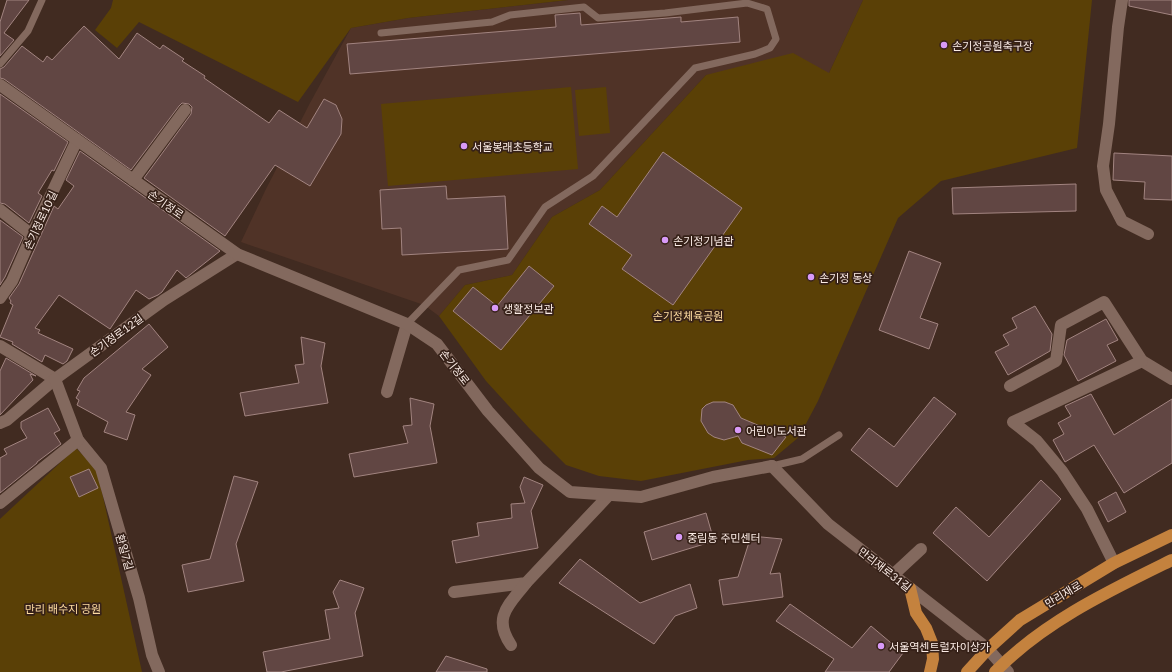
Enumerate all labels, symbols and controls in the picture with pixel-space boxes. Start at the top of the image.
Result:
place label: 손기정공원축구장 [952,39,1033,52]
marker: 손기정공원축구장 [939,40,949,50]
place label: 서울봉래초등학교 [472,140,553,153]
marker: 서울봉래초등학교 [459,141,469,151]
street label: 손기정로 [146,187,186,221]
street label: 손기정로10길 [21,189,59,251]
place label: 손기정기념관 [673,234,734,247]
marker: 손기정기념관 [660,235,670,245]
place label: 손기정 동상 [819,271,872,284]
marker: 손기정 동상 [806,272,816,282]
place label: 생활정보관 [503,302,554,315]
marker: 생활정보관 [490,303,500,313]
park label: 손기정체육공원 [653,309,723,322]
street label: 손기정로12길 [87,311,145,359]
street label: 손기정로 [437,347,473,387]
place label: 어린이도서관 [746,424,807,437]
marker: 어린이도서관 [733,425,743,435]
place label: 중림동 주민센터 [687,531,761,544]
marker: 중림동 주민센터 [674,532,684,542]
street label: 환일7길 [114,533,136,571]
street label: 만리재로31길 [856,544,914,594]
street label: 만리재로 [1042,578,1084,610]
park label: 만리 배수지 공원 [25,602,101,615]
place label: 서울역센트럴자이상가 [889,640,990,653]
marker: 서울역센트럴자이상가 [876,641,886,651]

